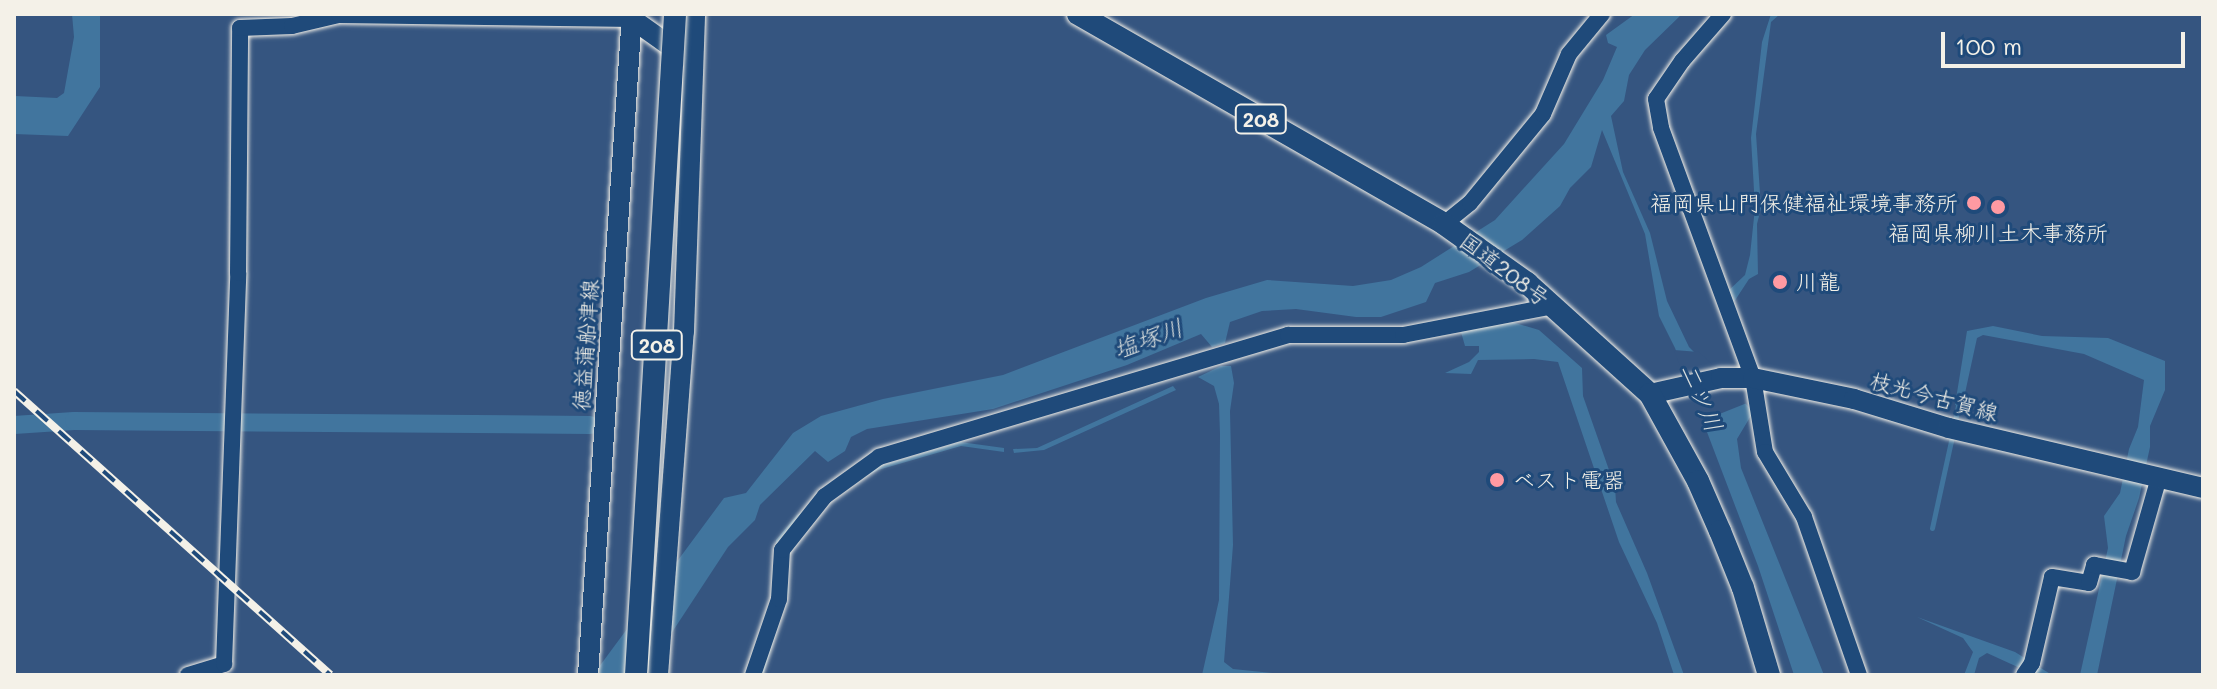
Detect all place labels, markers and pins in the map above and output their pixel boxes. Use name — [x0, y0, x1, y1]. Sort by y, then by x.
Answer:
place label: 福岡県山門保健福祉環境事務所 — [1650, 190, 1958, 216]
marker: 福岡県山門保健福祉環境事務所 — [1965, 194, 1983, 212]
marker: 福岡県柳川土木事務所 — [1989, 198, 2007, 216]
place label: 福岡県柳川土木事務所 — [1888, 220, 2108, 246]
place label: 川龍 — [1796, 269, 1840, 295]
marker: 川龍 — [1771, 273, 1789, 291]
place label: ベスト電器 — [1513, 467, 1623, 493]
marker: ベスト電器 — [1488, 471, 1506, 489]

